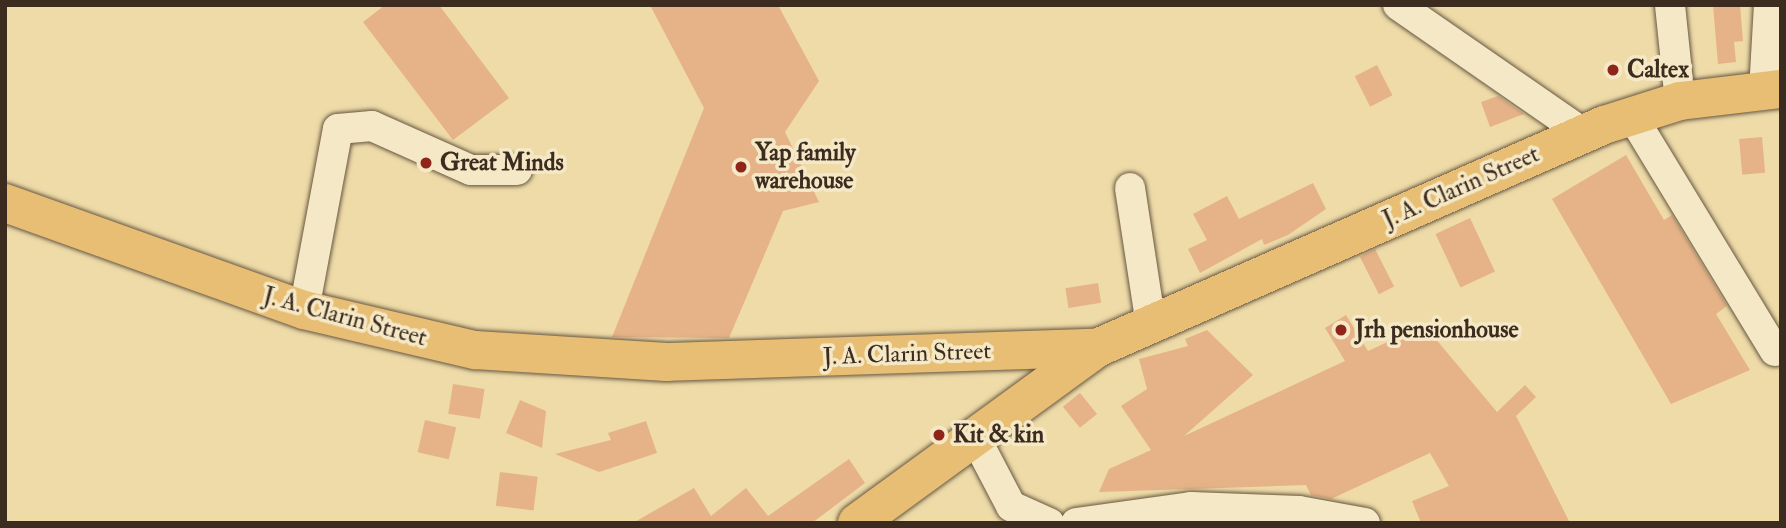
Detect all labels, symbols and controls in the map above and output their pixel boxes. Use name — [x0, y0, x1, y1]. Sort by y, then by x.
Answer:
place label: Caltex — [1627, 56, 1689, 84]
marker: Caltex — [1605, 62, 1621, 78]
place label: Yap family warehouse — [755, 139, 856, 195]
street label: J. A. Clarin Street — [1378, 140, 1544, 234]
place label: Great Minds — [440, 149, 564, 177]
marker: Great Minds — [418, 155, 434, 171]
marker: Yap family warehouse — [733, 159, 749, 175]
street label: J. A. Clarin Street — [260, 281, 430, 353]
place label: Jrh pensionhouse — [1355, 316, 1518, 344]
marker: Jrh pensionhouse — [1333, 322, 1349, 338]
street label: J. A. Clarin Street — [823, 337, 991, 371]
place label: Kit & kin — [953, 421, 1044, 449]
marker: Kit & kin — [931, 427, 947, 443]

